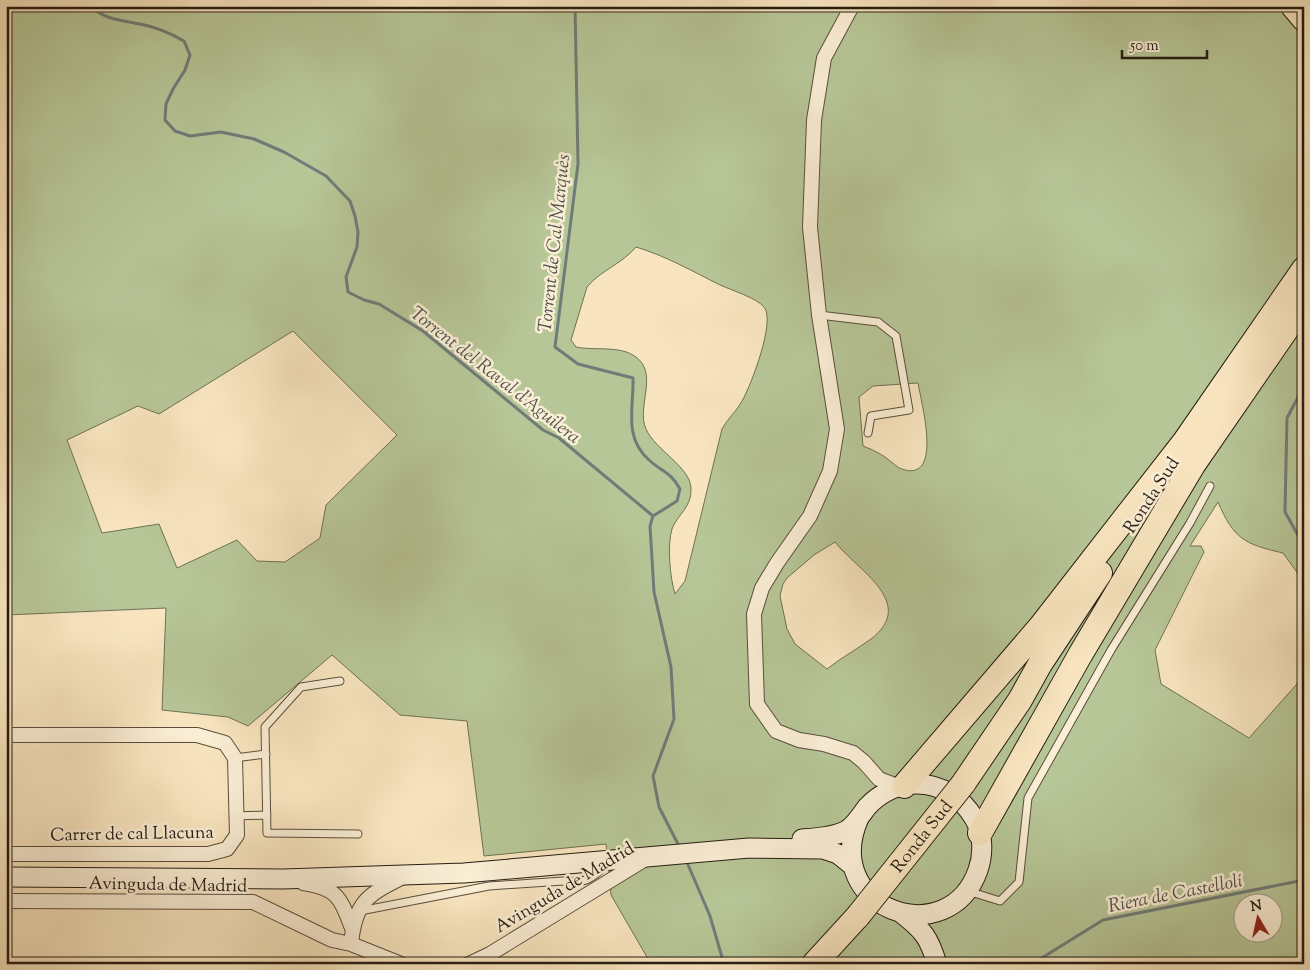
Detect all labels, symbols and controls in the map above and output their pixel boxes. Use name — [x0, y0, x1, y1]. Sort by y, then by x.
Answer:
scale bar — [1122, 28, 1208, 60]
text: 50 m — [1129, 36, 1159, 57]
water label: Torrent de Cal Marquès — [533, 153, 578, 334]
water label: Torrent del Raval d'Aguilera — [403, 301, 586, 451]
street label: Ronda Sud — [1118, 453, 1187, 539]
street label: Ronda Sud — [886, 796, 960, 879]
street label: Carrer de cal Llacuna — [50, 821, 214, 849]
street label: Avinguda de Madrid — [490, 837, 640, 941]
water label: Riera de Castellolí — [1106, 868, 1245, 921]
street label: Avinguda de Madrid — [88, 872, 248, 900]
north arrow — [1232, 892, 1282, 942]
text: N — [1249, 896, 1263, 918]

